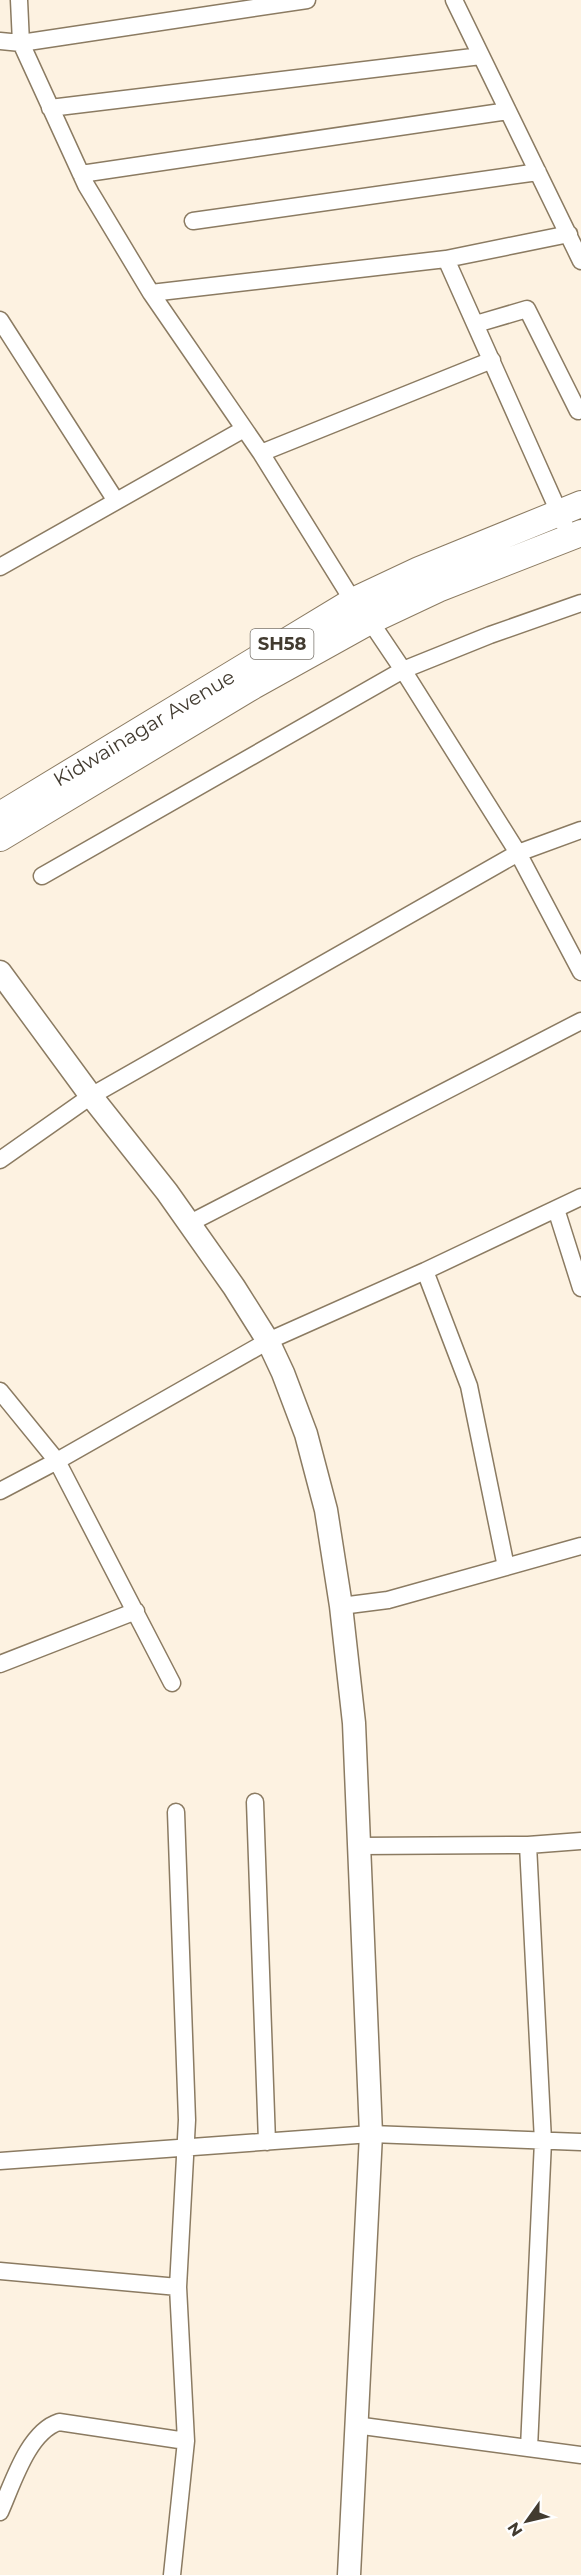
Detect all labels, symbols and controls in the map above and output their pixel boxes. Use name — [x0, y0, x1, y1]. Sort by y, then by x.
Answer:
road number: SH58 — [250, 629, 314, 659]
street label: Kidwainagar Avenue — [49, 664, 239, 792]
north arrow — [497, 2491, 557, 2551]
text: N — [503, 2518, 526, 2540]

